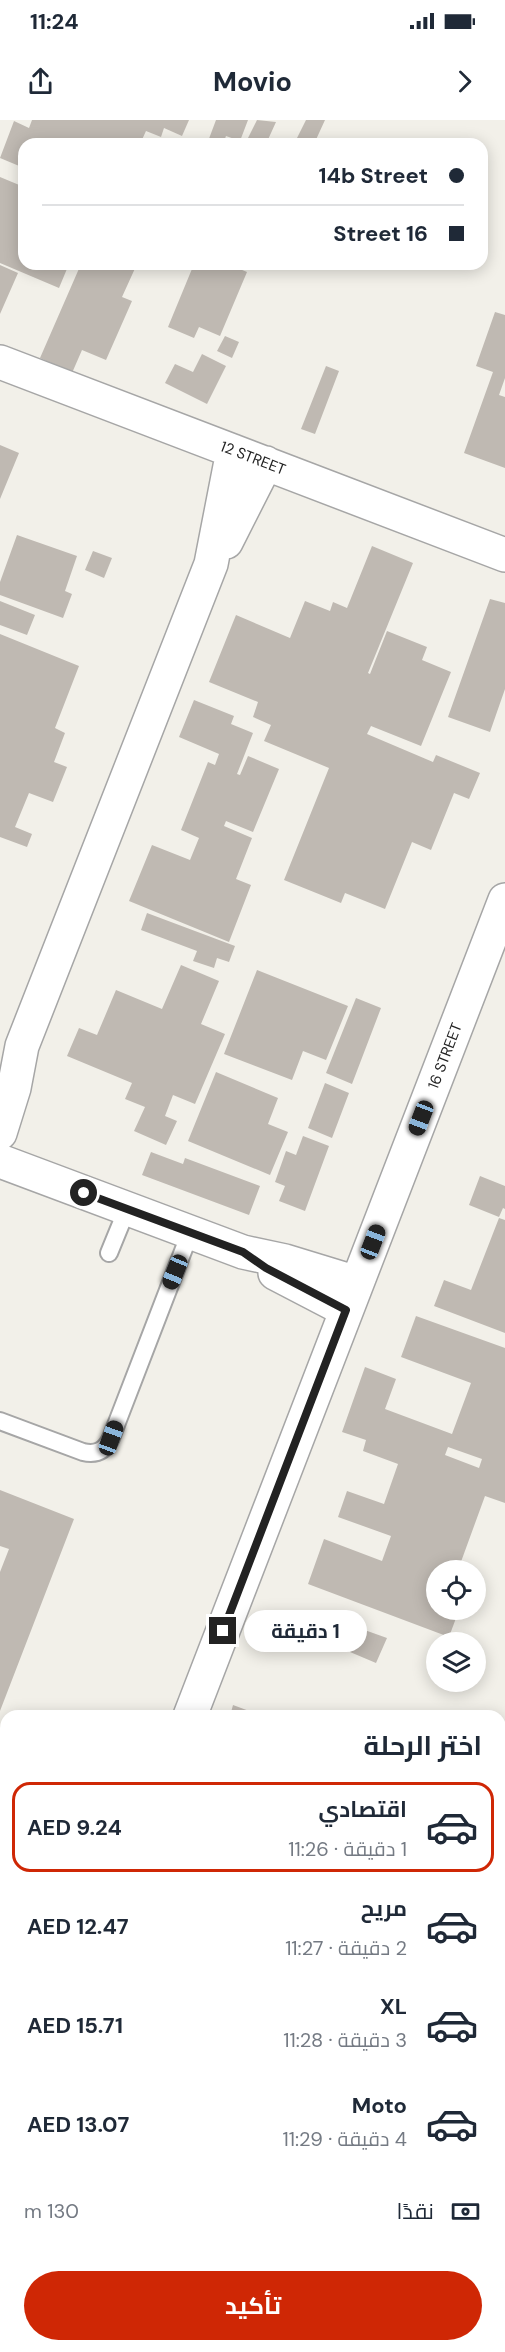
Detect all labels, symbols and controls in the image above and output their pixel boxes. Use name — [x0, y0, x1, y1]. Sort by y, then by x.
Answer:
text: 11:24 — [30, 7, 78, 36]
text: Movio — [213, 64, 292, 99]
icon: share — [24, 65, 57, 98]
icon: forward — [448, 65, 481, 98]
text: 14b Street — [319, 161, 428, 190]
text: 16 Street — [333, 219, 428, 248]
street label: 12 STREET — [217, 436, 289, 480]
street label: 16 STREET — [423, 1020, 467, 1092]
car — [406, 1098, 436, 1138]
route start — [70, 1179, 97, 1206]
car — [358, 1222, 388, 1262]
car — [160, 1252, 190, 1292]
car — [96, 1418, 126, 1458]
map controls — [426, 1560, 486, 1692]
button: locate — [426, 1560, 486, 1620]
callout: 1 دقيقة — [244, 1610, 367, 1652]
route end — [209, 1617, 236, 1644]
text: 1 دقيقة — [271, 1618, 340, 1644]
button: layers — [426, 1632, 486, 1692]
text: اختر الرحلة — [363, 1728, 482, 1763]
text: اقتصادي — [318, 1795, 407, 1824]
icon: car — [425, 1800, 479, 1854]
text: AED 9.24 — [27, 1813, 122, 1842]
text: 1 دقيقة · 11:26 — [288, 1836, 407, 1862]
text: مريح — [361, 1894, 407, 1923]
icon: car — [425, 1899, 479, 1953]
text: AED 12.47 — [27, 1912, 129, 1941]
text: 2 دقيقة · 11:27 — [285, 1935, 407, 1961]
text: XL — [380, 1992, 407, 2021]
icon: car — [425, 1998, 479, 2052]
text: AED 15.71 — [27, 2011, 123, 2040]
text: 3 دقيقة · 11:28 — [283, 2027, 407, 2053]
text: Moto — [352, 2091, 407, 2120]
icon: car — [425, 2097, 479, 2151]
text: AED 13.07 — [27, 2110, 129, 2139]
text: 4 دقيقة · 11:29 — [283, 2126, 407, 2152]
icon: cash — [449, 2195, 482, 2228]
text: نقدًا — [396, 2197, 434, 2226]
text: 130 m — [24, 2198, 79, 2224]
button: تأكيد — [24, 2271, 482, 2340]

